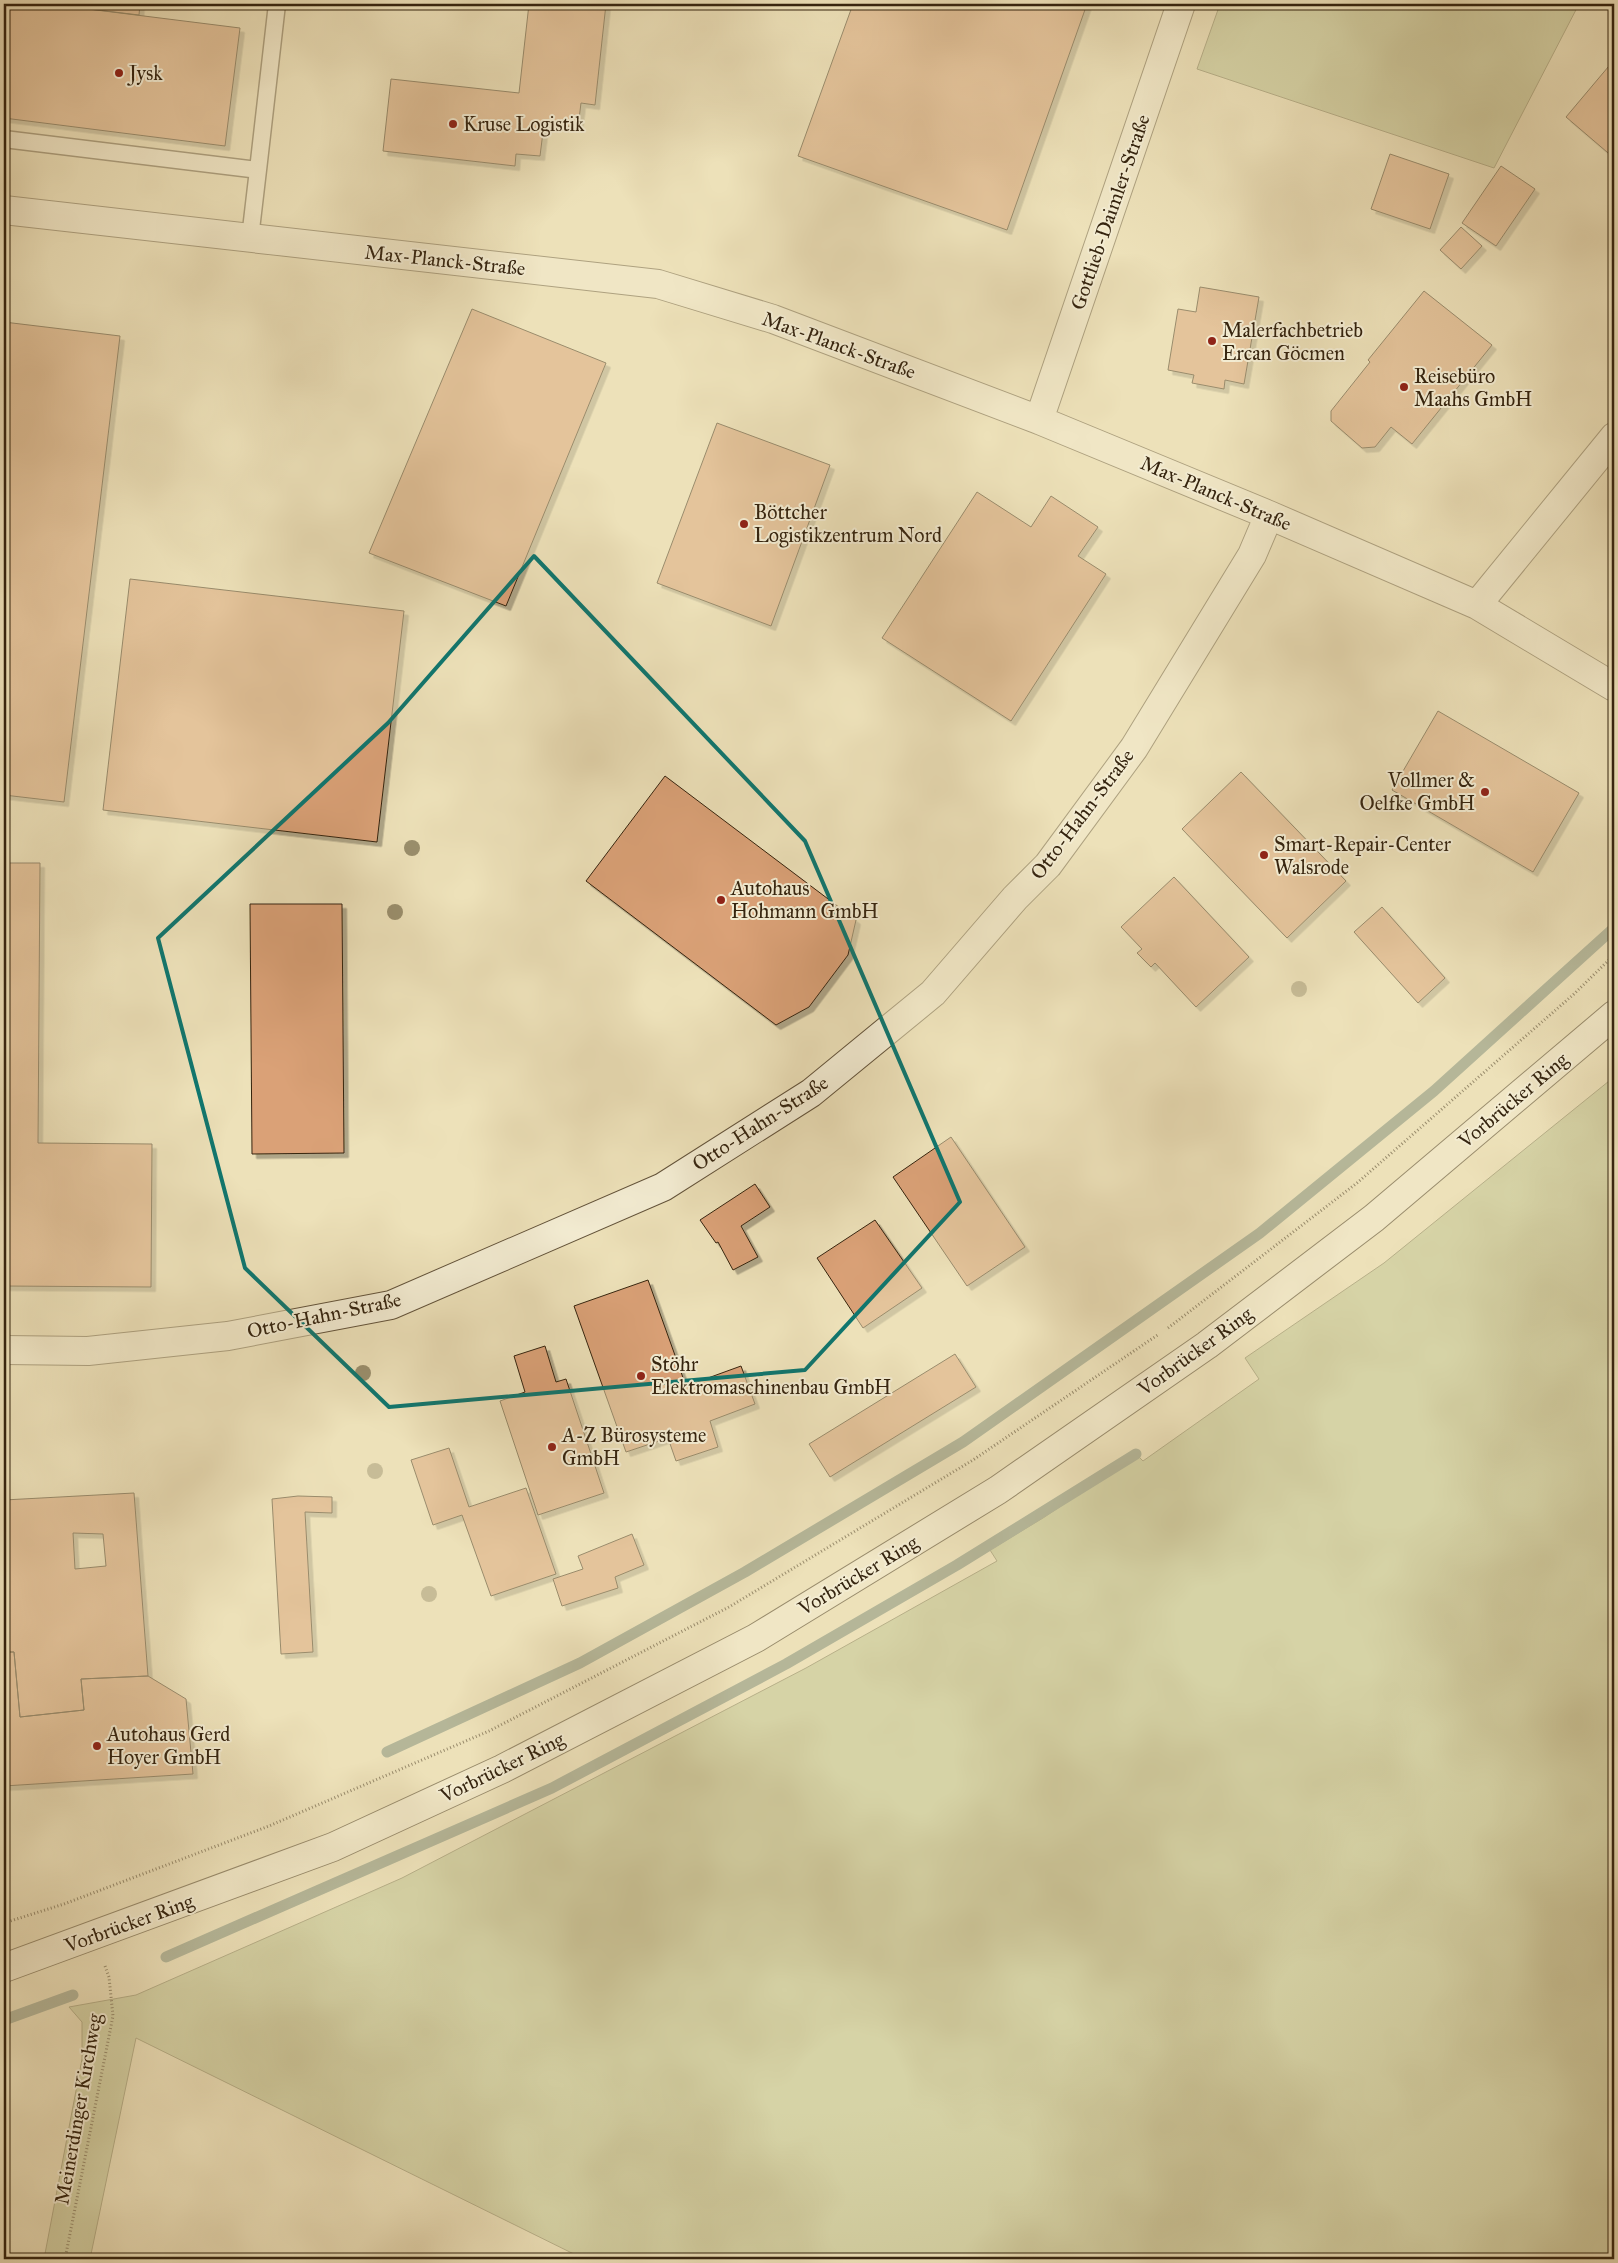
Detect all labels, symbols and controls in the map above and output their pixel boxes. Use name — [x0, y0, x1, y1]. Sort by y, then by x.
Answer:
place label: Jysk — [127, 61, 163, 86]
marker: Jysk — [113, 67, 125, 79]
street label: Gottlieb-Daimler-Straße — [1065, 111, 1155, 313]
place label: Kruse Logistik — [463, 112, 585, 137]
marker: Kruse Logistik — [447, 118, 459, 130]
street label: Max-Planck-Straße — [363, 240, 527, 280]
street label: Max-Planck-Straße — [759, 306, 919, 384]
place label: Malerfachbetrieb Ercan Göcmen — [1222, 318, 1363, 365]
marker: Malerfachbetrieb Ercan Göcmen — [1206, 335, 1218, 347]
place label: Reisebüro Maahs GmbH — [1414, 364, 1532, 411]
marker: Reisebüro Maahs GmbH — [1398, 381, 1410, 393]
street label: Max-Planck-Straße — [1137, 450, 1295, 536]
place label: Böttcher Logistikzentrum Nord — [754, 500, 942, 548]
marker: Böttcher Logistikzentrum Nord — [738, 518, 750, 530]
street label: Otto-Hahn-Straße — [1025, 744, 1139, 884]
place label: Vollmer & Oelfke GmbH — [1360, 768, 1475, 815]
marker: Vollmer & Oelfke GmbH — [1479, 786, 1491, 798]
place label: Smart-Repair-Center Walsrode — [1274, 832, 1452, 879]
marker: Smart-Repair-Center Walsrode — [1258, 849, 1270, 861]
place label: Autohaus Hohmann GmbH — [730, 876, 879, 923]
marker: Autohaus Hohmann GmbH — [715, 894, 727, 906]
street label: Vorbrücker Ring — [1453, 1047, 1574, 1154]
street label: Otto-Hahn-Straße — [688, 1070, 832, 1176]
street label: Otto-Hahn-Straße — [245, 1287, 403, 1343]
street label: Vorbrücker Ring — [1132, 1301, 1258, 1402]
place label: Stöhr Elektromaschinenbau GmbH — [651, 1352, 891, 1399]
marker: Stöhr Elektromaschinenbau GmbH — [635, 1370, 647, 1382]
place label: A-Z Bürosysteme GmbH — [561, 1423, 706, 1470]
marker: A-Z Bürosysteme GmbH — [546, 1441, 558, 1453]
street label: Vorbrücker Ring — [793, 1529, 923, 1622]
place label: Autohaus Gerd Hoyer GmbH — [106, 1722, 230, 1769]
street label: Vorbrücker Ring — [435, 1726, 569, 1809]
marker: Autohaus Gerd Hoyer GmbH — [91, 1740, 103, 1752]
street label: Vorbrücker Ring — [60, 1888, 198, 1959]
street label: Meinerdinger Kirchweg — [49, 2011, 108, 2207]

